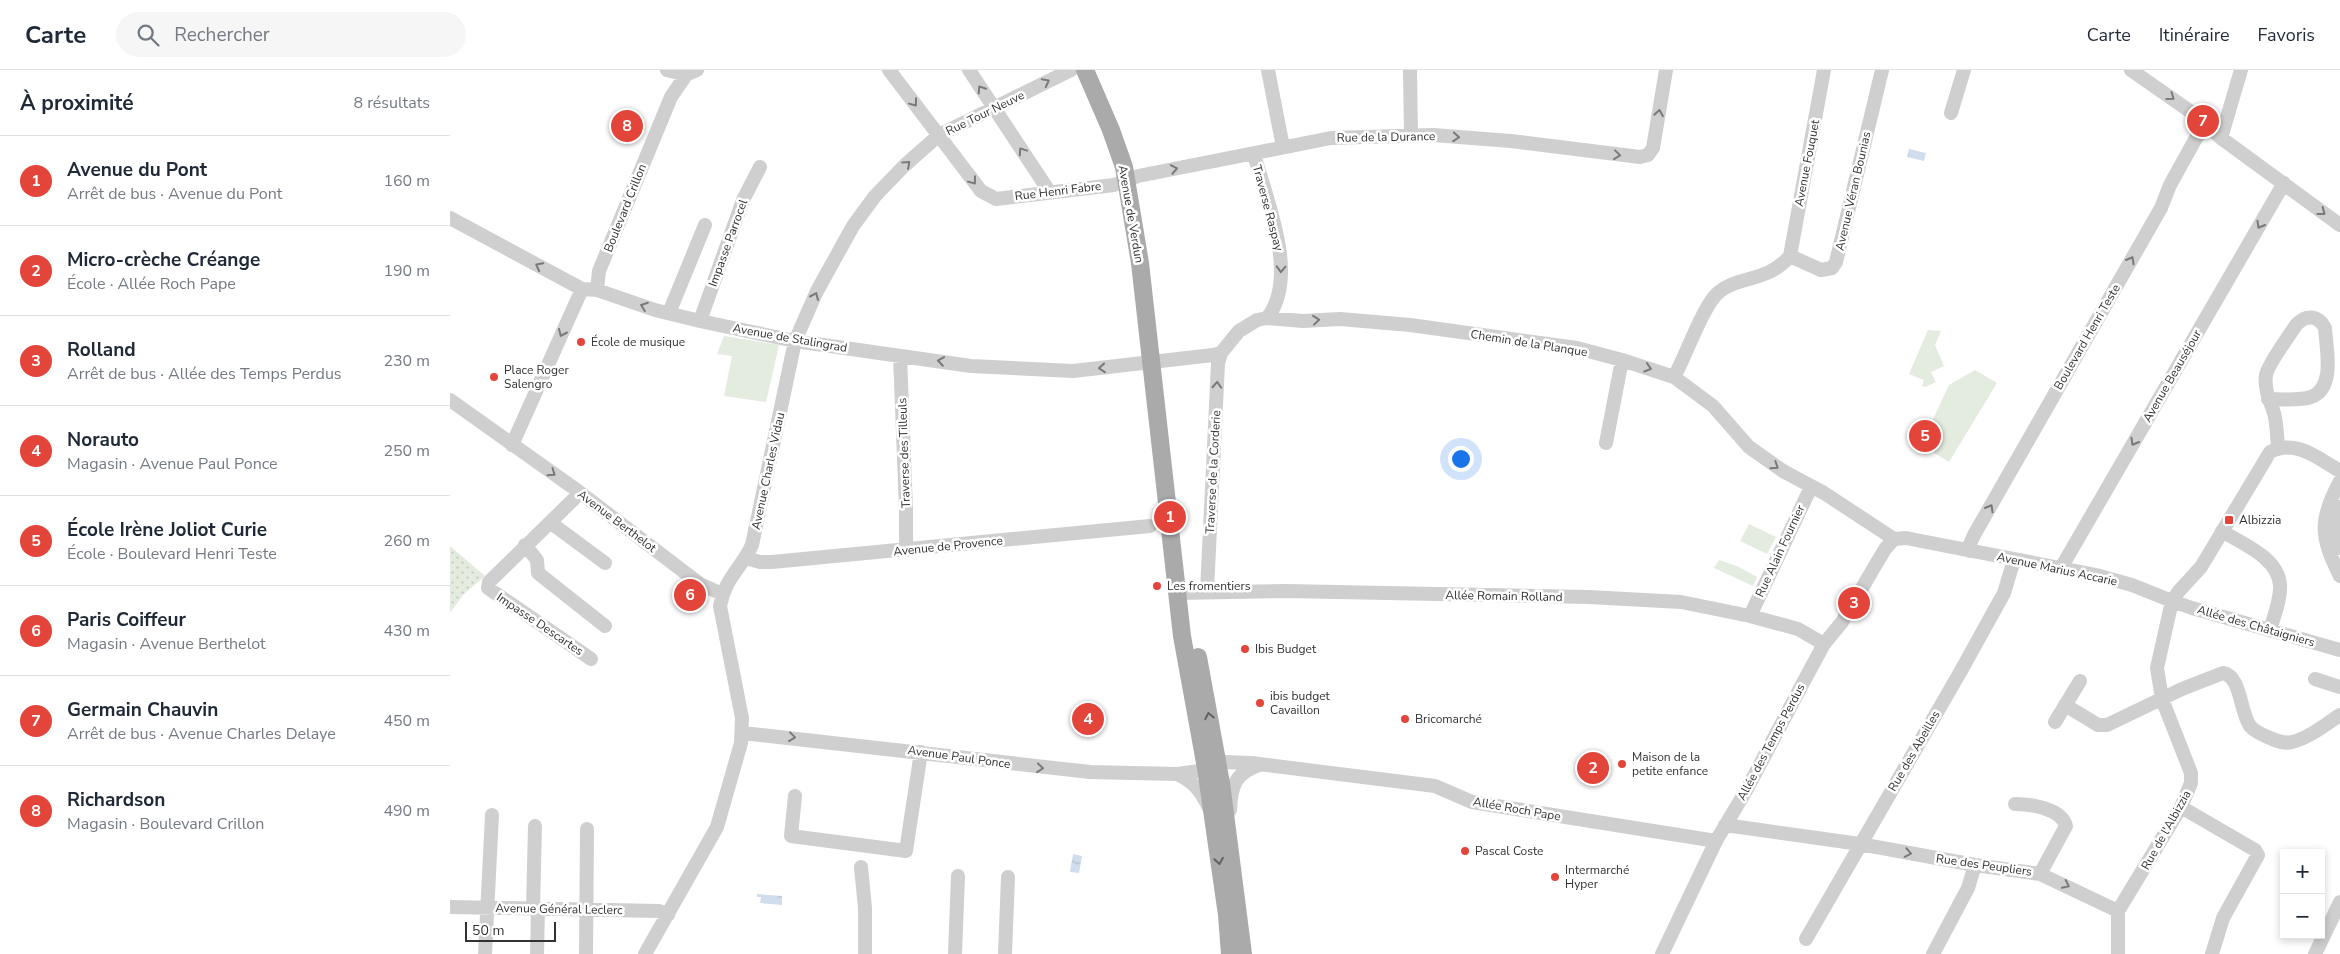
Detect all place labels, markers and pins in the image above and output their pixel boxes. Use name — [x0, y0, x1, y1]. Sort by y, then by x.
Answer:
pin: 7 — [2187, 102, 2219, 140]
pin: 8 — [611, 107, 643, 145]
place label: École de musique — [591, 334, 685, 350]
marker: École de musique — [575, 336, 587, 348]
place label: Place Roger Salengro — [504, 362, 569, 392]
marker: Place Roger Salengro — [488, 371, 500, 383]
pin: 5 — [1909, 417, 1941, 455]
pin: 1 — [1154, 498, 1186, 536]
place label: Albizzia — [2239, 512, 2281, 528]
marker: Albizzia — [2223, 514, 2235, 526]
pin: 6 — [674, 576, 706, 614]
place label: Les fromentiers — [1167, 578, 1251, 594]
marker: Les fromentiers — [1151, 580, 1163, 592]
pin: 3 — [1838, 584, 1870, 622]
place label: Ibis Budget — [1255, 641, 1317, 657]
marker: Ibis Budget — [1239, 643, 1251, 655]
place label: ibis budget Cavaillon — [1270, 688, 1331, 718]
marker: ibis budget Cavaillon — [1254, 697, 1266, 709]
pin: 4 — [1072, 700, 1104, 738]
place label: Bricomarché — [1415, 711, 1482, 727]
marker: Bricomarché — [1399, 713, 1411, 725]
pin: 2 — [1577, 749, 1609, 787]
place label: Maison de la petite enfance — [1632, 749, 1708, 779]
marker: Maison de la petite enfance — [1616, 758, 1628, 770]
place label: Pascal Coste — [1475, 843, 1544, 859]
marker: Pascal Coste — [1459, 845, 1471, 857]
place label: Intermarché Hyper — [1565, 862, 1629, 892]
marker: Intermarché Hyper — [1549, 871, 1561, 883]

